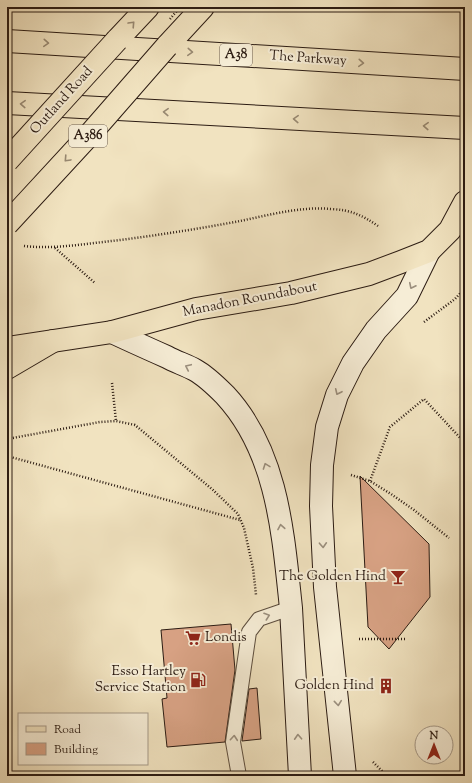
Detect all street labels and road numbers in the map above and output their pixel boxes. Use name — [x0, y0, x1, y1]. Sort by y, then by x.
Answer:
road number: A38 — [220, 44, 252, 66]
street label: The Parkway — [269, 46, 347, 72]
street label: Outland Road — [26, 62, 98, 140]
road number: A386 — [69, 125, 107, 147]
street label: Manadon Roundabout — [181, 277, 319, 323]

